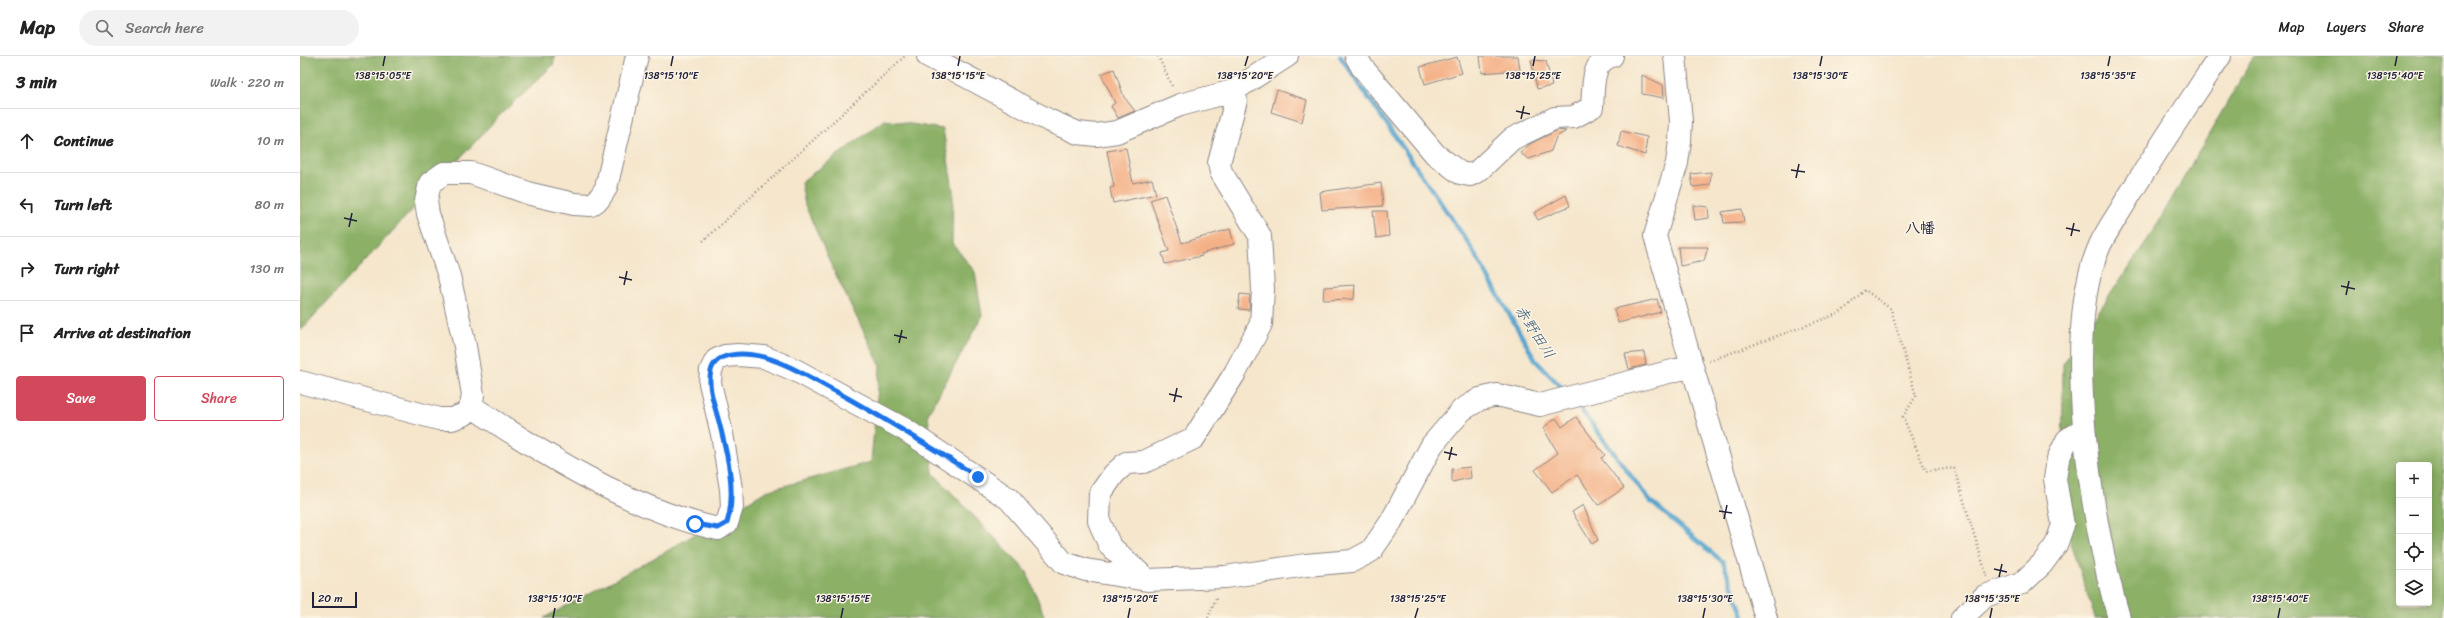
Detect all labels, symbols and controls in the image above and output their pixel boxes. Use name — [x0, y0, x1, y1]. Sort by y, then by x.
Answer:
search box — [79, 10, 359, 46]
text: Map — [20, 11, 55, 44]
text: Search here — [125, 15, 204, 41]
text: Map — [2279, 15, 2304, 40]
text: Layers — [2326, 15, 2366, 40]
text: Share — [2388, 15, 2424, 40]
icon: search — [93, 17, 115, 39]
text: 3 min — [16, 67, 57, 97]
text: 138°15'05"E — [355, 67, 413, 85]
text: 138°15'10"E — [644, 67, 700, 85]
text: 138°15'15"E — [931, 67, 987, 85]
text: 138°15'20"E — [1217, 67, 1274, 85]
text: 138°15'25"E — [1505, 67, 1562, 85]
text: 138°15'30"E — [1792, 67, 1849, 85]
text: 138°15'35"E — [2080, 67, 2137, 85]
text: 138°15'40"E — [2367, 67, 2425, 85]
text: Walk · 220 m — [210, 71, 284, 94]
text: Continue — [54, 128, 114, 154]
text: 10 m — [257, 129, 284, 152]
icon: ahead — [16, 130, 38, 152]
text: Turn left — [54, 192, 112, 218]
text: 80 m — [255, 193, 284, 216]
icon: left — [16, 194, 38, 216]
district label: 八幡 — [1905, 215, 1935, 241]
text: Turn right — [54, 256, 119, 282]
text: 130 m — [250, 257, 284, 280]
icon: right — [16, 258, 38, 280]
water label: 赤野田川 — [1508, 300, 1562, 364]
text: Arrive at destination — [54, 320, 191, 346]
icon: arrive — [16, 322, 38, 344]
button: Save — [16, 376, 146, 421]
button: Share — [154, 376, 284, 421]
map controls — [2396, 462, 2432, 606]
button: + — [2396, 462, 2432, 498]
route end — [969, 468, 987, 486]
button: − — [2396, 498, 2432, 534]
route start — [686, 515, 704, 533]
button: locate — [2396, 534, 2432, 570]
button: layers — [2396, 570, 2432, 606]
text: 20 m — [318, 589, 343, 608]
scale bar — [312, 590, 357, 609]
text: 138°15'10"E — [528, 590, 584, 608]
text: 138°15'15"E — [816, 590, 872, 608]
text: 138°15'20"E — [1102, 590, 1159, 608]
text: 138°15'25"E — [1390, 590, 1447, 608]
text: 138°15'30"E — [1677, 590, 1734, 608]
text: 138°15'35"E — [1964, 590, 2021, 608]
text: 138°15'40"E — [2252, 590, 2310, 608]

